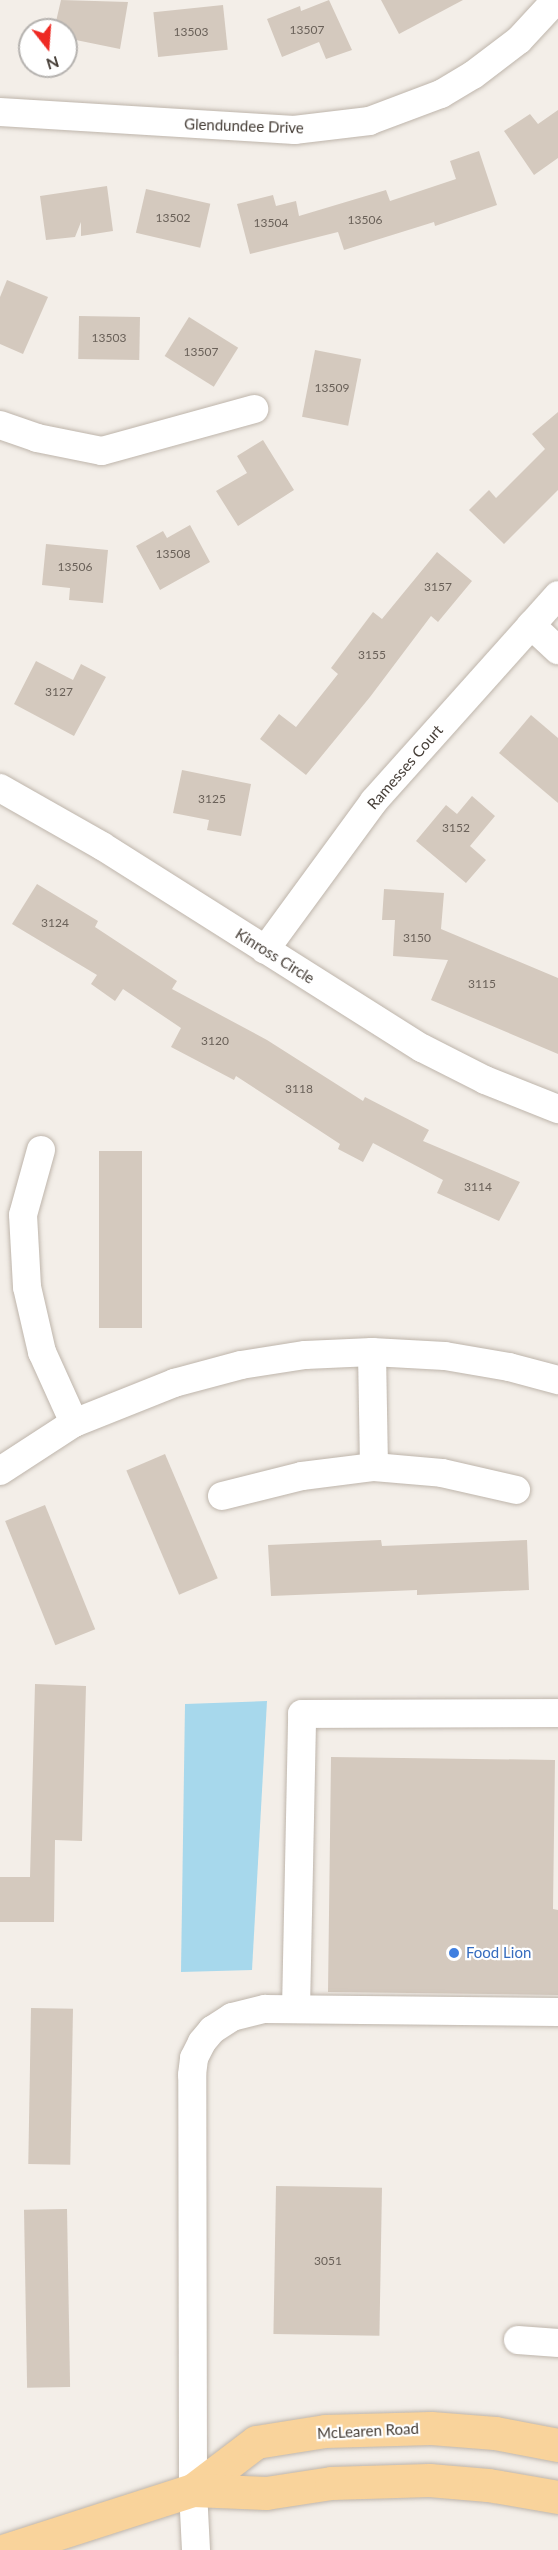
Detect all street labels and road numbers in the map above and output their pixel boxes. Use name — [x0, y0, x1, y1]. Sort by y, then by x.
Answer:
street label: Glendundee Drive — [184, 115, 304, 137]
street label: Ramesses Court — [363, 721, 447, 813]
street label: Kinross Circle — [232, 925, 318, 987]
street label: McLearen Road — [317, 2419, 419, 2443]

